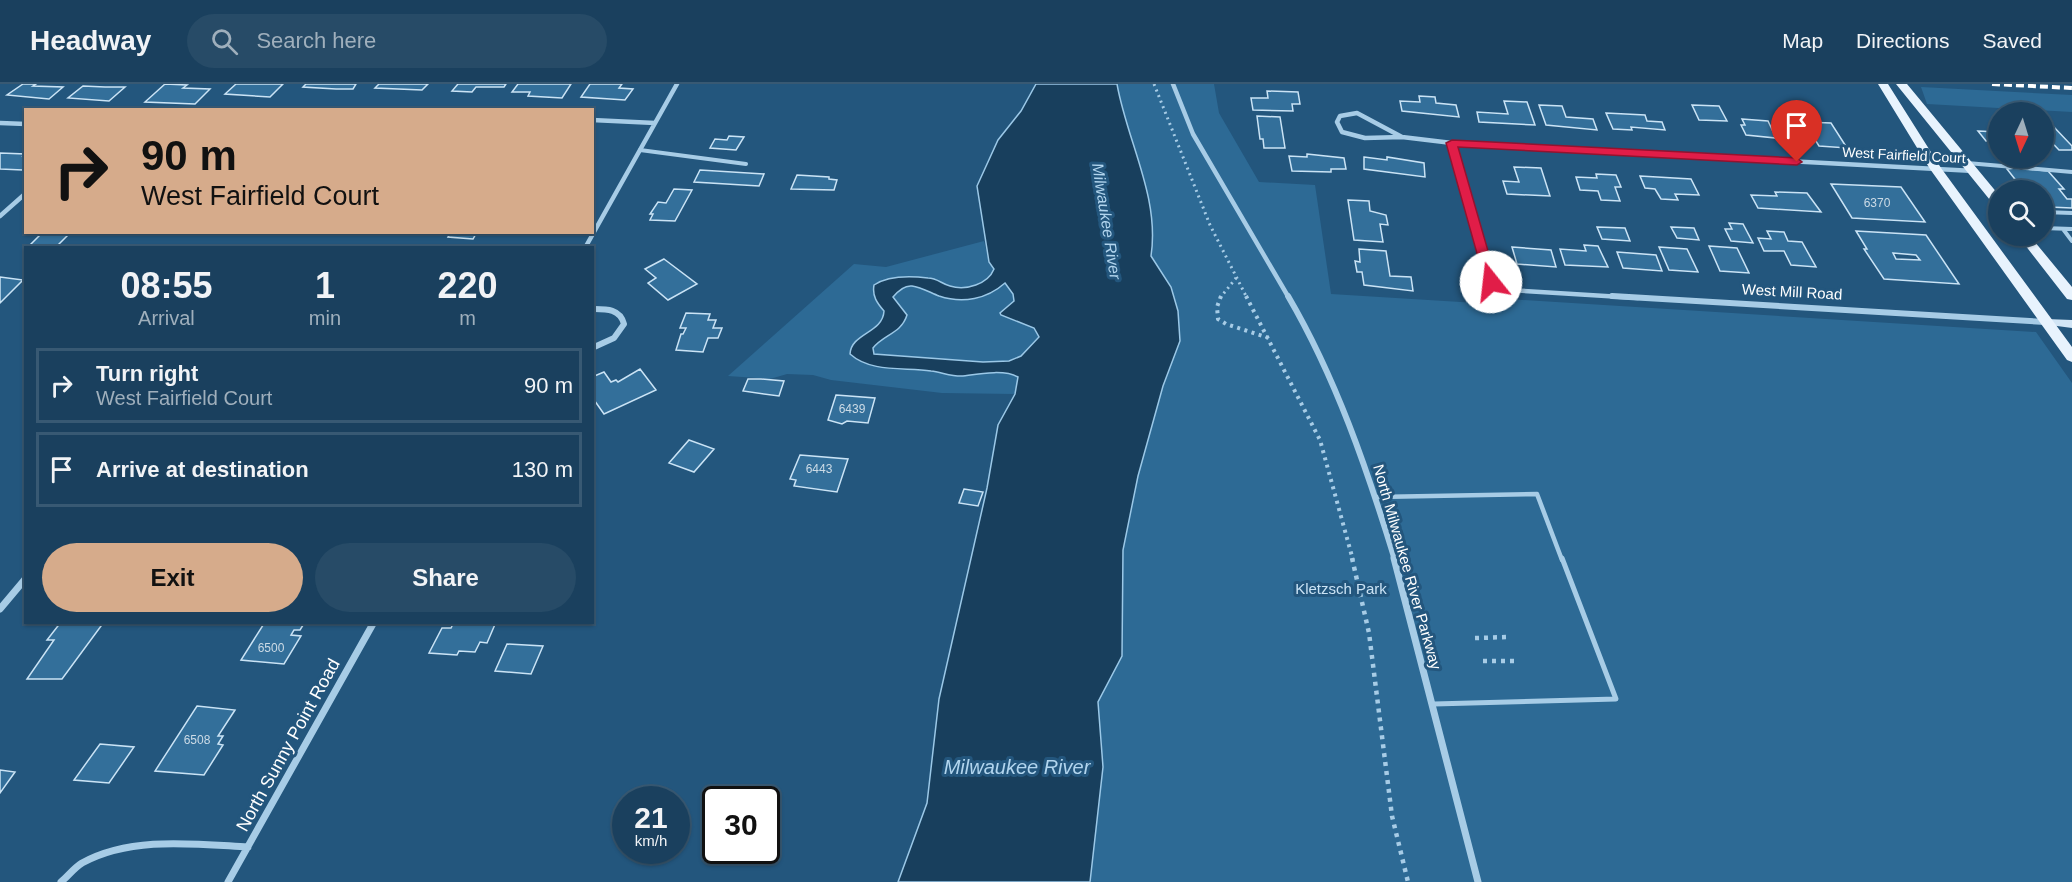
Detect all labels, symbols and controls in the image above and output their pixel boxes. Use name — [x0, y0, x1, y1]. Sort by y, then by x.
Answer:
search box — [187, 14, 607, 68]
text: Headway — [30, 25, 151, 56]
icon: search — [208, 25, 241, 58]
text: Search here — [256, 28, 376, 53]
text: Map — [1782, 29, 1823, 52]
text: Directions — [1856, 29, 1949, 52]
text: Saved — [1982, 29, 2042, 52]
pin — [1771, 100, 1822, 162]
north arrow — [1988, 102, 2054, 168]
map controls — [1988, 102, 2054, 246]
icon: arrive — [1780, 109, 1813, 142]
icon: right — [42, 132, 120, 210]
text: 90 m — [141, 132, 237, 179]
street label: West Fairfield Court — [1842, 144, 1966, 166]
water label: Milwaukee River — [1089, 162, 1124, 281]
button: search — [1988, 180, 2054, 246]
text: West Fairfield Court — [141, 181, 379, 211]
house number: 6370 — [1864, 196, 1891, 210]
position arrow — [1459, 250, 1523, 314]
text: 08:55 — [120, 265, 212, 306]
text: 1 — [315, 265, 335, 306]
text: 220 — [437, 265, 498, 306]
street label: West Mill Road — [1741, 280, 1843, 303]
text: Arrival — [138, 307, 195, 329]
text: min — [309, 307, 341, 329]
text: m — [459, 307, 476, 329]
text: Turn right — [96, 361, 198, 386]
icon: right — [45, 369, 78, 402]
text: 90 m — [524, 373, 573, 398]
text: West Fairfield Court — [96, 387, 272, 409]
house number: 6439 — [839, 402, 866, 416]
icon: arrive — [45, 453, 78, 486]
text: Arrive at destination — [96, 457, 309, 482]
text: 130 m — [512, 457, 573, 482]
house number: 6443 — [806, 462, 833, 476]
street label: North Milwaukee River Parkway — [1370, 462, 1445, 672]
button: Exit — [42, 543, 303, 612]
button: Share — [315, 543, 576, 612]
park label: Kletzsch Park — [1295, 580, 1387, 597]
house number: 6500 — [258, 641, 285, 655]
street label: North Sunny Point Road — [232, 655, 344, 835]
house number: 6508 — [184, 733, 211, 747]
water label: Milwaukee River — [944, 756, 1092, 778]
speed limit sign: 30 — [702, 786, 780, 864]
text: 21 — [634, 801, 668, 834]
text: km/h — [635, 832, 667, 849]

